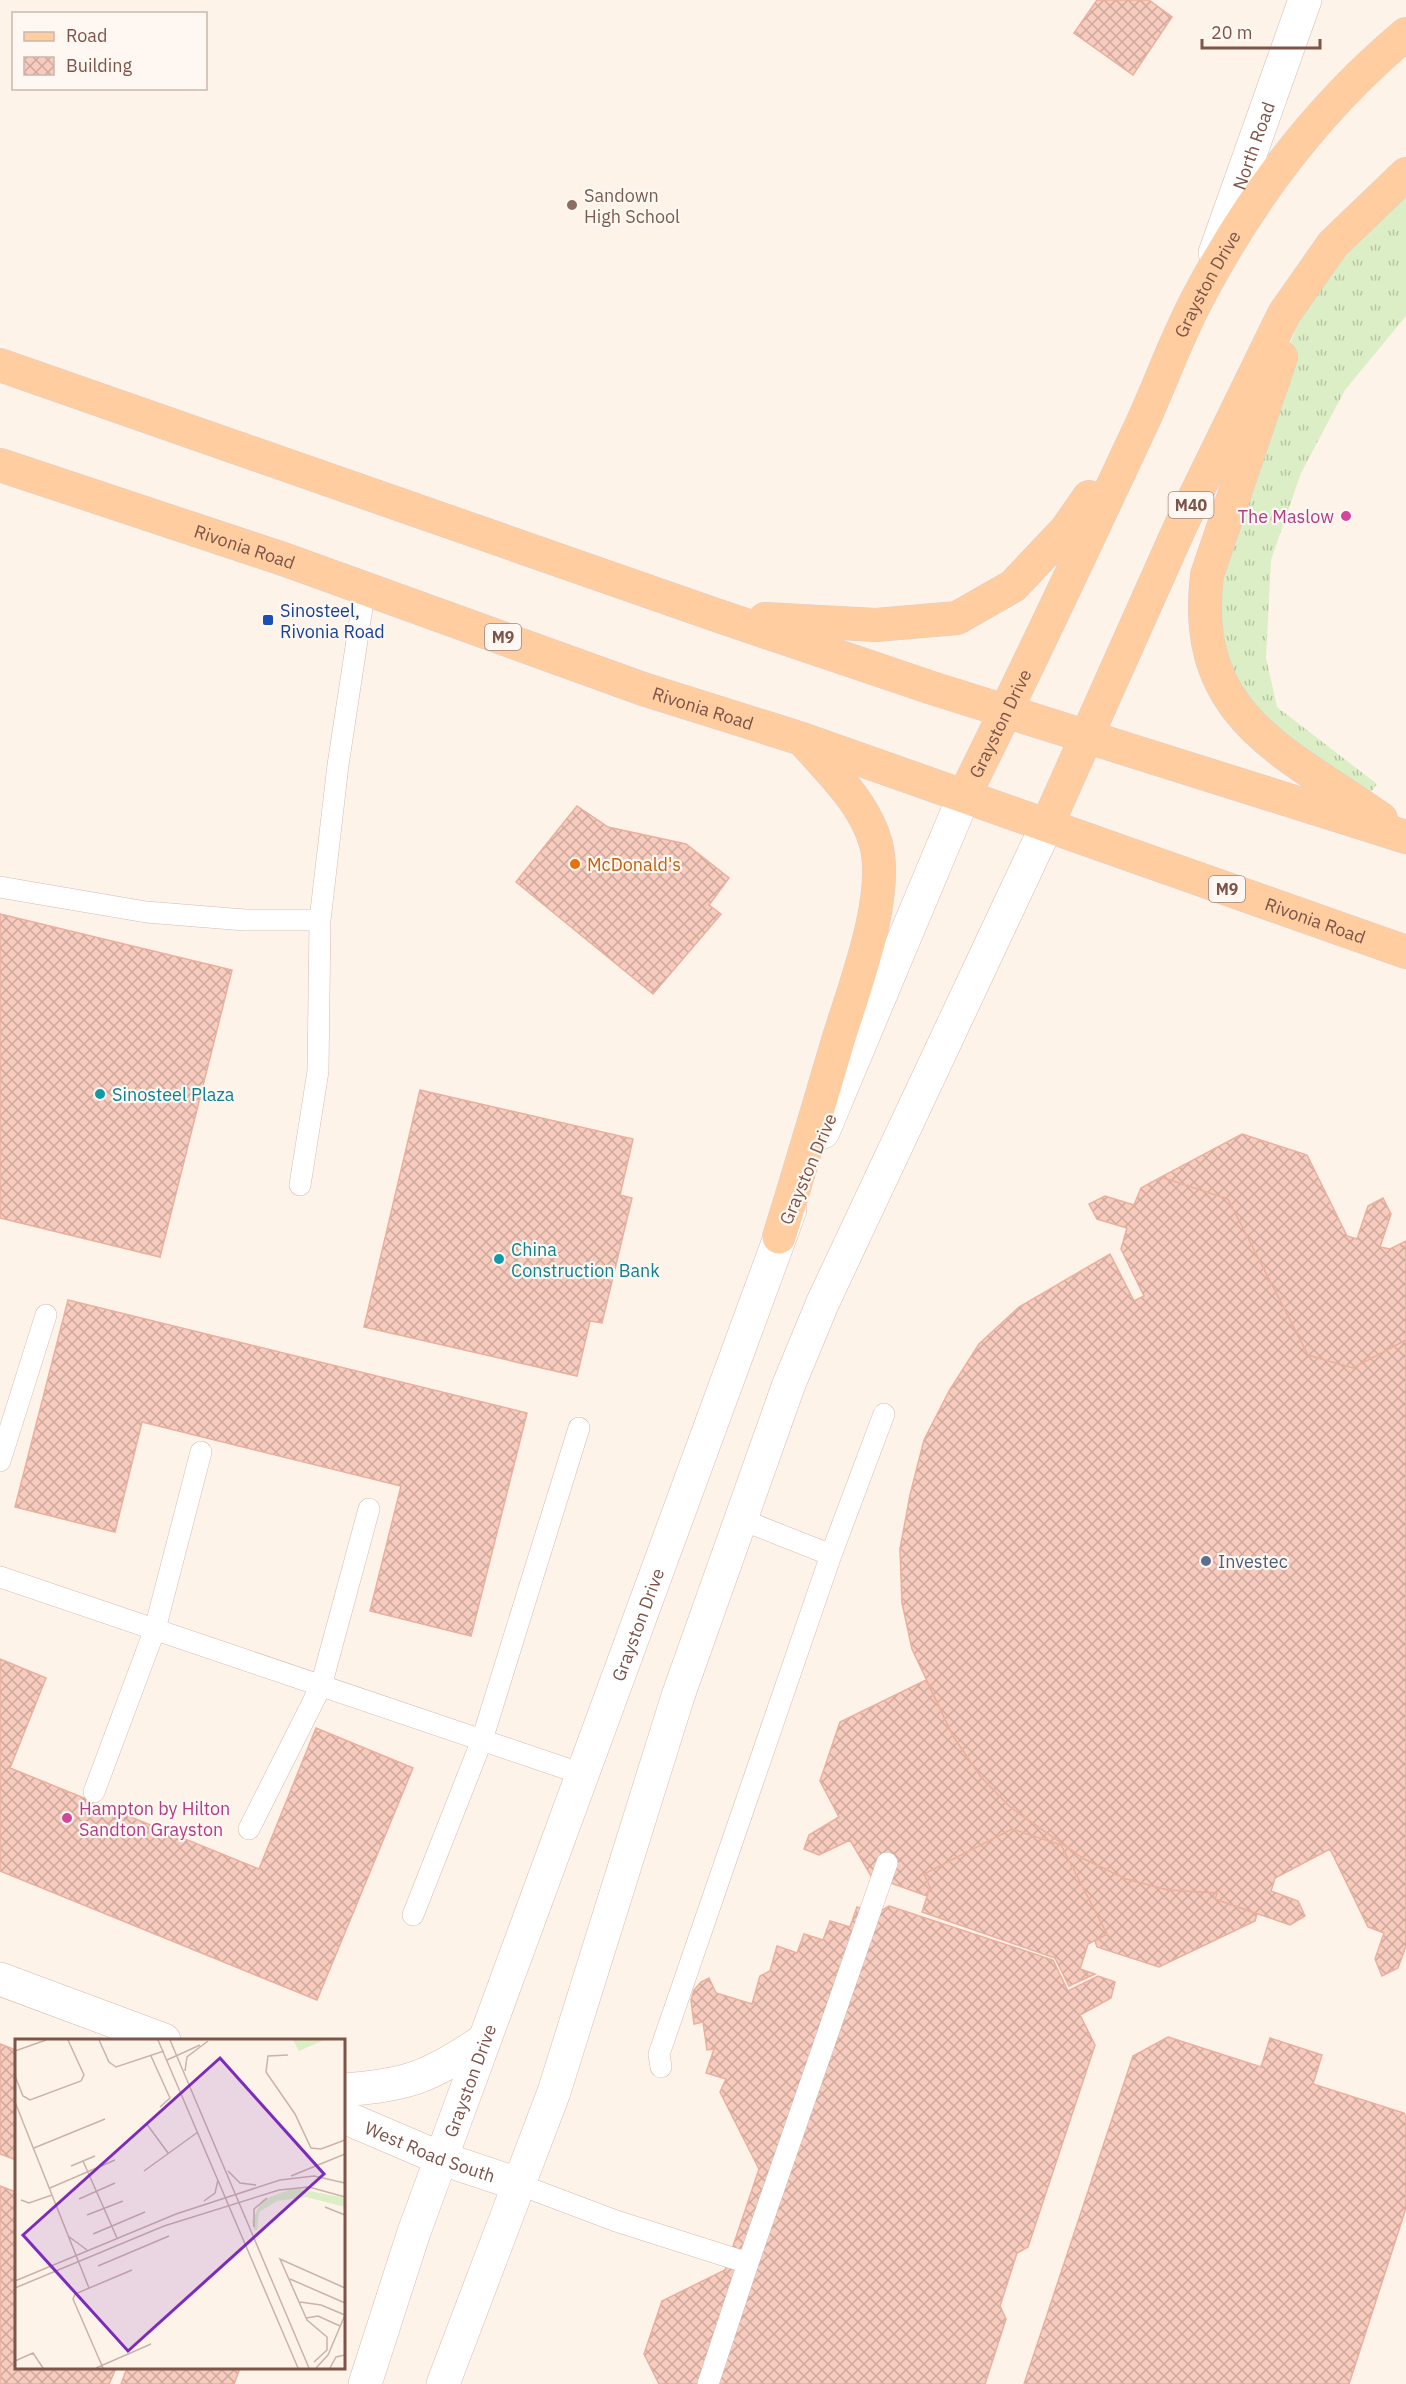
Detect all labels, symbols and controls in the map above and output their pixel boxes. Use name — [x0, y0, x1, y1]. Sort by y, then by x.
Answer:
legend — [12, 12, 207, 90]
scale bar — [1202, 12, 1320, 50]
text: 20 m — [1211, 21, 1253, 44]
text: Road — [66, 24, 107, 47]
text: Building — [66, 54, 133, 77]
street label: North Road — [1227, 99, 1279, 193]
place label: Sandown High School — [584, 184, 680, 228]
marker: Sandown High School — [565, 198, 579, 212]
street label: Grayston Drive — [1169, 226, 1245, 341]
road number: M40 — [1168, 492, 1214, 518]
place label: The Maslow — [1238, 505, 1334, 528]
marker: The Maslow — [1339, 509, 1353, 523]
street label: Rivonia Road — [191, 519, 298, 574]
place label: Sinosteel, Rivonia Road — [280, 599, 385, 643]
marker: Sinosteel, Rivonia Road — [261, 613, 275, 627]
road number: M9 — [485, 624, 521, 650]
street label: Grayston Drive — [963, 665, 1036, 782]
street label: Rivonia Road — [650, 681, 757, 735]
place label: McDonald's — [587, 853, 681, 876]
marker: McDonald's — [568, 857, 582, 871]
road number: M9 — [1209, 876, 1245, 902]
street label: Rivonia Road — [1262, 892, 1369, 948]
place label: Sinosteel Plaza — [112, 1083, 235, 1106]
marker: Sinosteel Plaza — [93, 1087, 107, 1101]
street label: Grayston Drive — [774, 1110, 842, 1228]
place label: China Construction Bank — [511, 1238, 660, 1282]
marker: China Construction Bank — [492, 1252, 506, 1266]
place label: Investec — [1218, 1550, 1288, 1573]
marker: Investec — [1199, 1554, 1213, 1568]
street label: Grayston Drive — [606, 1565, 669, 1684]
place label: Hampton by Hilton Sandton Grayston — [79, 1797, 230, 1841]
marker: Hampton by Hilton Sandton Grayston — [60, 1811, 74, 1825]
street label: Grayston Drive — [438, 2021, 501, 2140]
inset map — [15, 2039, 345, 2369]
street label: West Road South — [362, 2116, 498, 2187]

